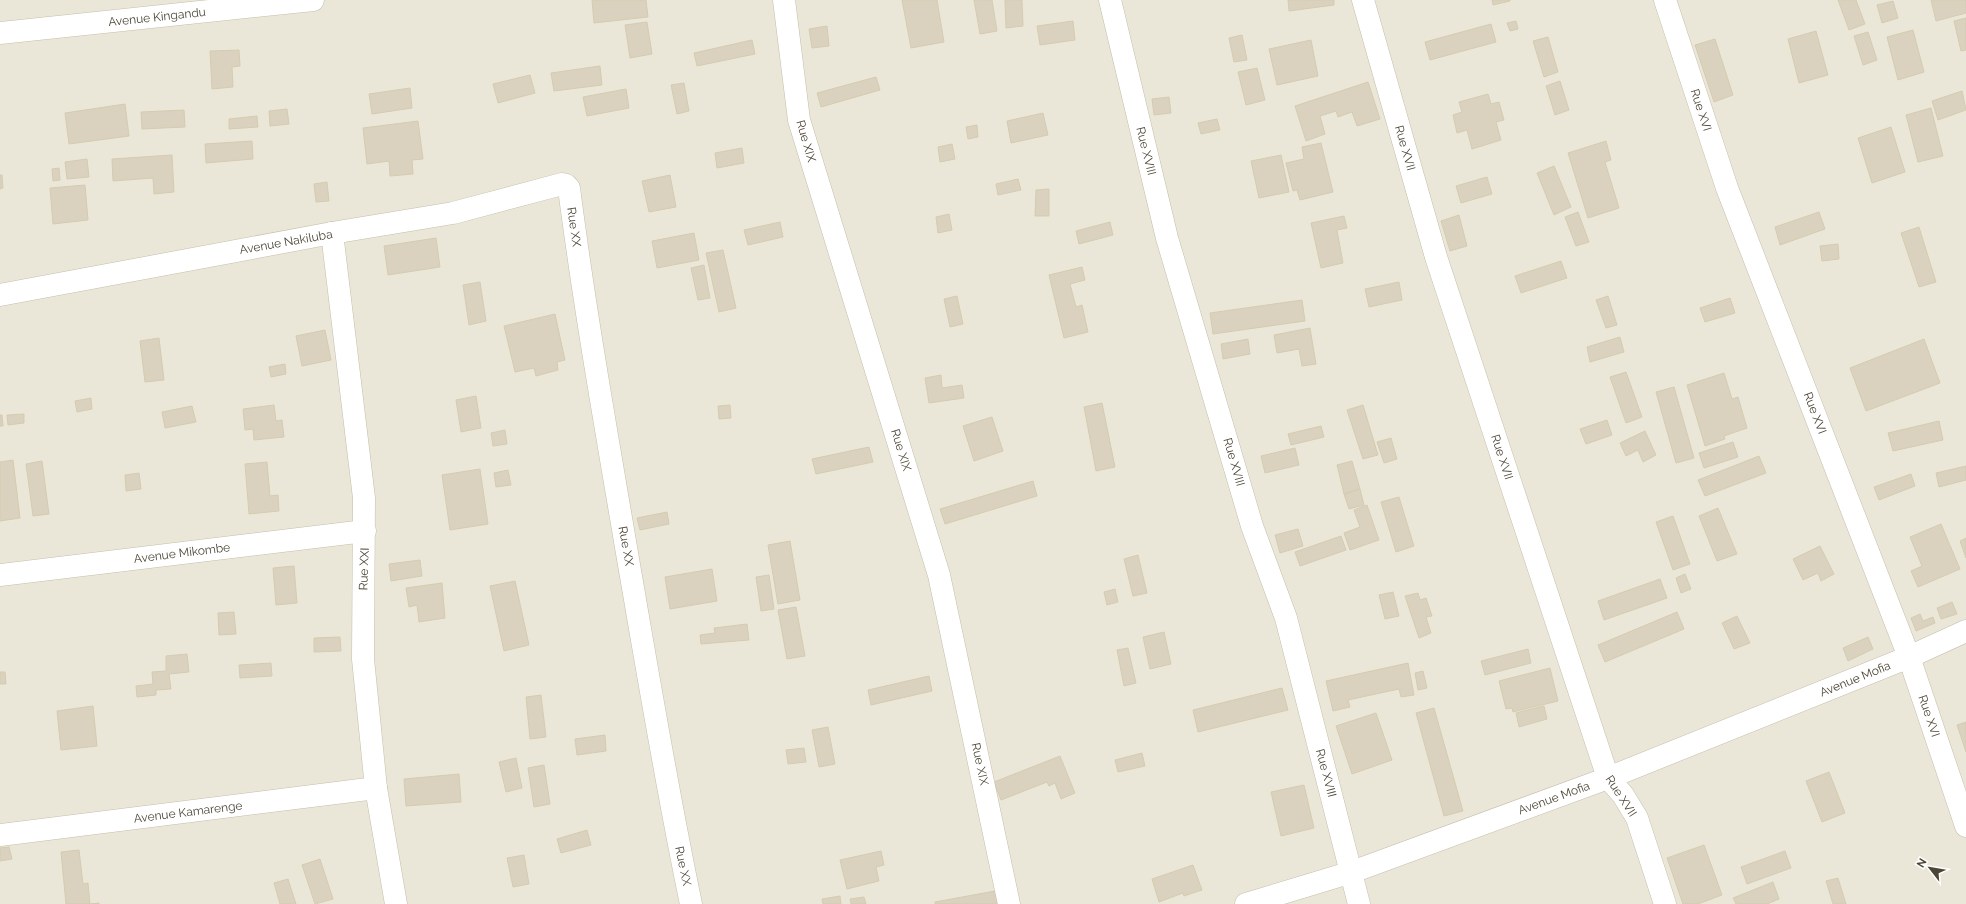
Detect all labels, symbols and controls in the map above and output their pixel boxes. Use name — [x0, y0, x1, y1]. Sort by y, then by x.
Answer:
street label: Avenue Kingandu — [108, 5, 206, 29]
street label: Rue XVI — [1688, 87, 1714, 133]
street label: Rue XIX — [793, 118, 819, 164]
street label: Rue XVII — [1392, 124, 1418, 172]
street label: Rue XVIII — [1133, 125, 1159, 177]
street label: Rue XX — [564, 206, 584, 248]
street label: Avenue Nakiluba — [238, 227, 334, 257]
street label: Rue XVI — [1801, 390, 1829, 436]
street label: Rue XIX — [888, 427, 914, 473]
street label: Rue XVII — [1488, 433, 1516, 481]
street label: Rue XVIII — [1220, 436, 1248, 488]
street label: Rue XX — [616, 525, 636, 567]
street label: Avenue Mikombe — [133, 540, 231, 566]
street label: Rue XXI — [356, 547, 372, 591]
street label: Avenue Mofia — [1818, 658, 1892, 700]
street label: Rue XVI — [1915, 693, 1943, 739]
street label: Rue XIX — [969, 742, 991, 787]
street label: Rue XVIII — [1313, 747, 1339, 799]
street label: Rue XVII — [1602, 773, 1640, 819]
street label: Avenue Mofia — [1516, 779, 1592, 817]
street label: Avenue Kamarenge — [133, 798, 243, 826]
street label: Rue XX — [672, 845, 694, 887]
north arrow — [1910, 848, 1950, 888]
text: N — [1914, 856, 1930, 870]

